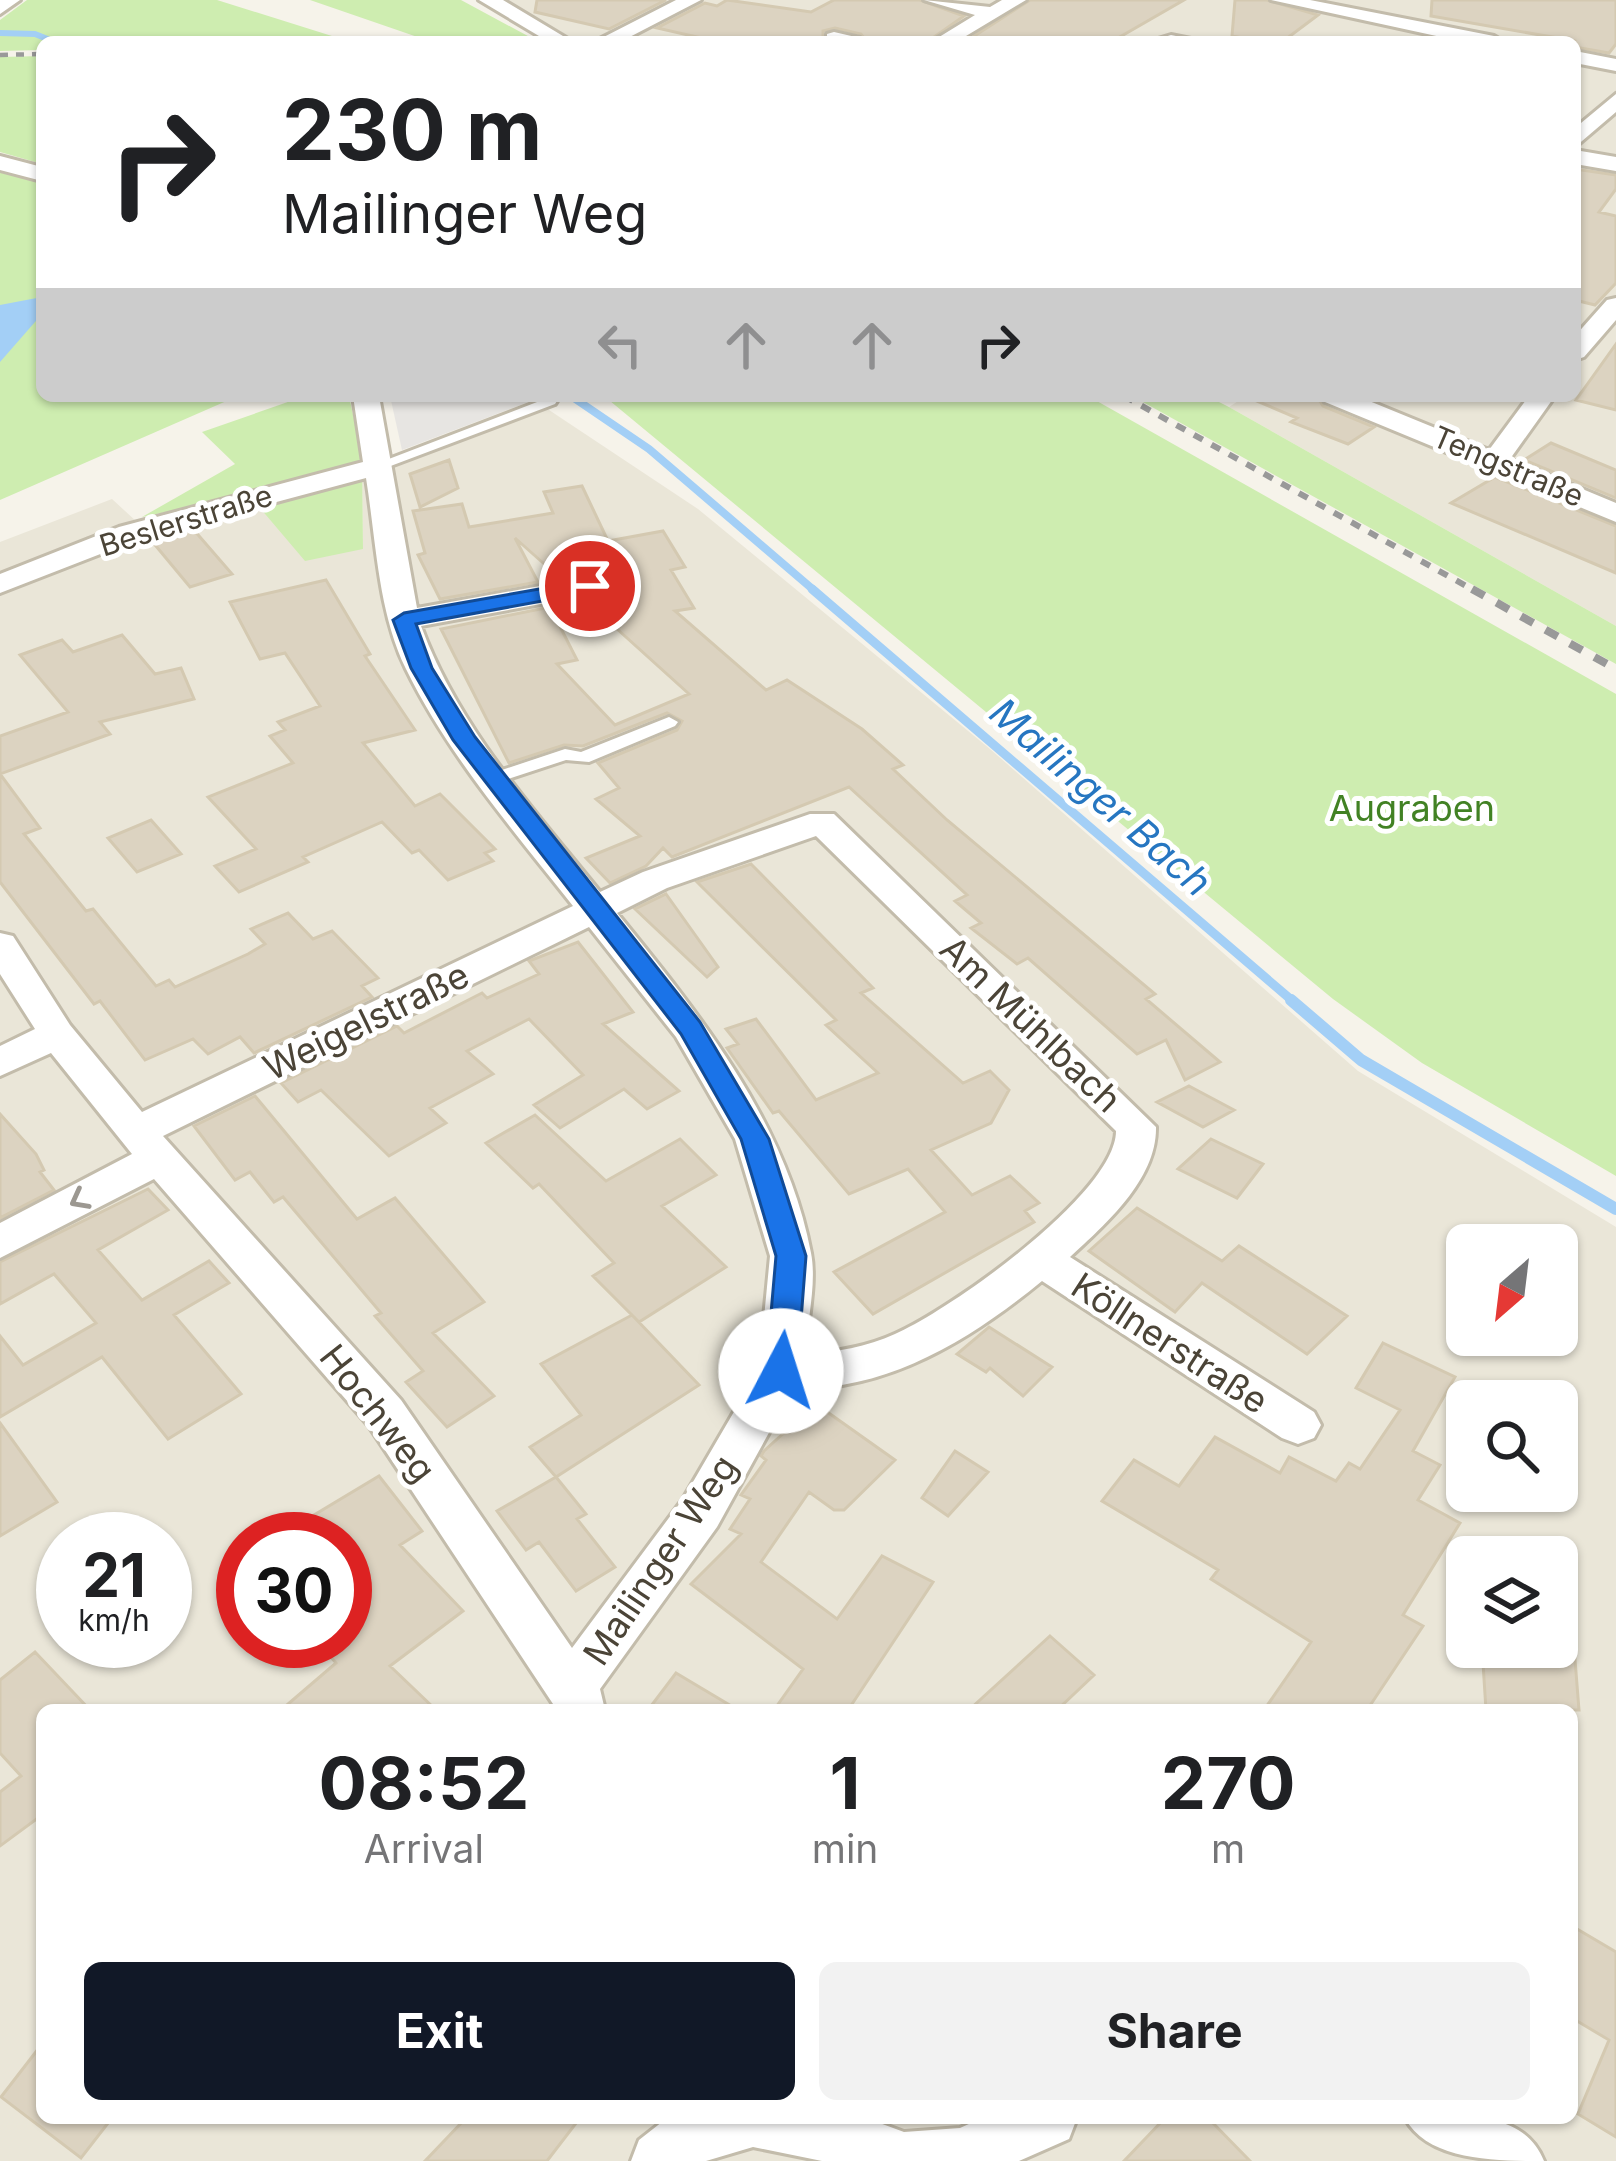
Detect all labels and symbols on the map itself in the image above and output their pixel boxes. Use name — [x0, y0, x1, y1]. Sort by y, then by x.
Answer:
street label: Tengstraße — [1428, 418, 1589, 514]
street label: Beslerstraße — [95, 477, 276, 563]
pin — [539, 535, 641, 637]
water label: Mailinger Bach — [981, 688, 1221, 905]
park label: Augraben — [1329, 786, 1495, 830]
street label: Am Mühlbach — [931, 927, 1131, 1121]
street label: Weigelstraße — [256, 952, 476, 1090]
one-way arrow — [70, 1186, 92, 1209]
north arrow — [1446, 1224, 1578, 1356]
street label: Köllnerstraße — [1064, 1263, 1276, 1423]
position arrow — [718, 1308, 844, 1434]
street label: Hochweg — [311, 1336, 445, 1490]
street label: Mailinger Weg — [574, 1447, 746, 1673]
speed limit sign: 30 — [216, 1512, 372, 1668]

